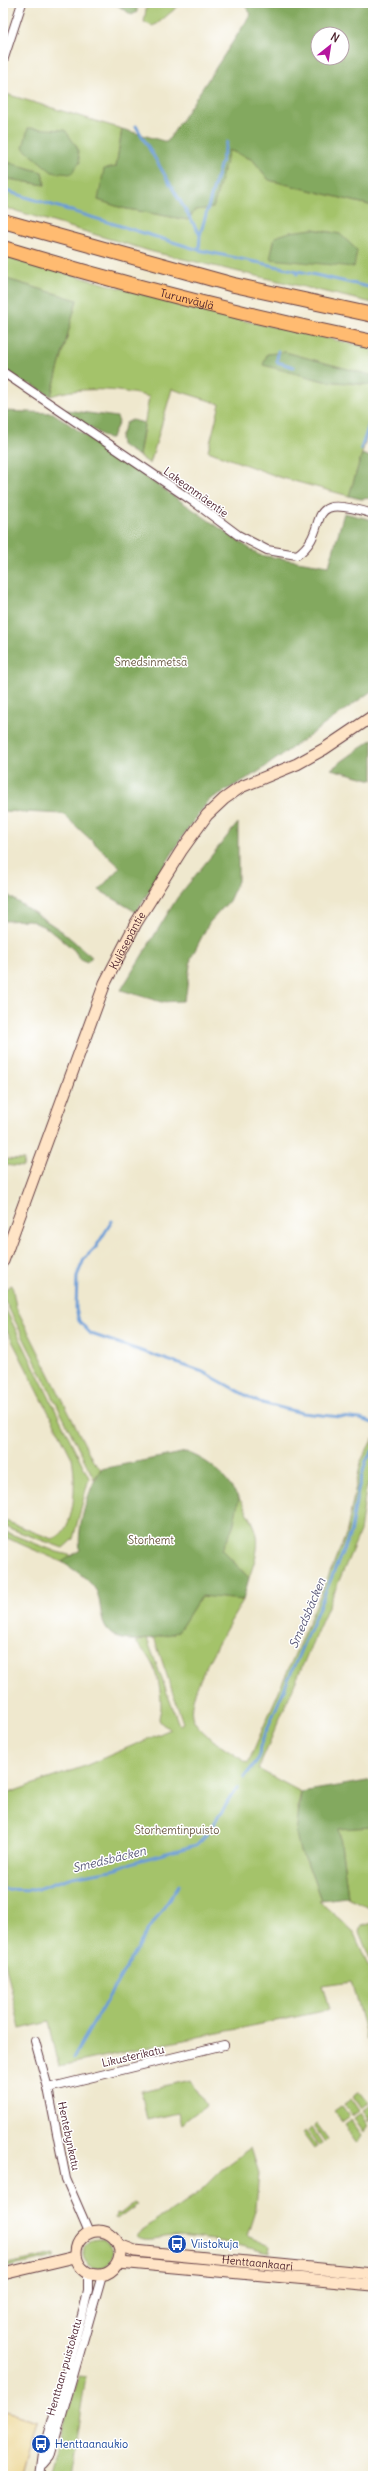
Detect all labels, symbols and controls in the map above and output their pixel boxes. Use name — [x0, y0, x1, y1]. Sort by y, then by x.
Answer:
north arrow — [310, 26, 350, 66]
text: N — [328, 29, 342, 45]
street label: Turunväylä — [159, 286, 215, 313]
street label: Lakeanmäentie — [161, 464, 231, 520]
park label: Smedsinmetsä — [115, 655, 187, 669]
street label: Kyläsepäntie — [106, 909, 148, 972]
park label: Storhemt — [128, 1533, 174, 1547]
water label: Smedsbäcken — [285, 1575, 329, 1651]
park label: Storhemtinpuisto — [135, 1823, 219, 1837]
water label: Smedsbäcken — [71, 1842, 148, 1875]
street label: Likusterikatu — [100, 2042, 166, 2070]
street label: Hentebynkatu — [55, 2100, 83, 2172]
bus stop icon: Viistokuja — [166, 2233, 188, 2255]
place label: Viistokuja — [191, 2237, 238, 2251]
street label: Henttaankaari — [221, 2252, 294, 2273]
street label: Henttaan puistokatu — [43, 2316, 85, 2417]
bus stop icon: Henttaanaukio — [30, 2433, 52, 2455]
place label: Henttaanaukio — [55, 2437, 128, 2451]

